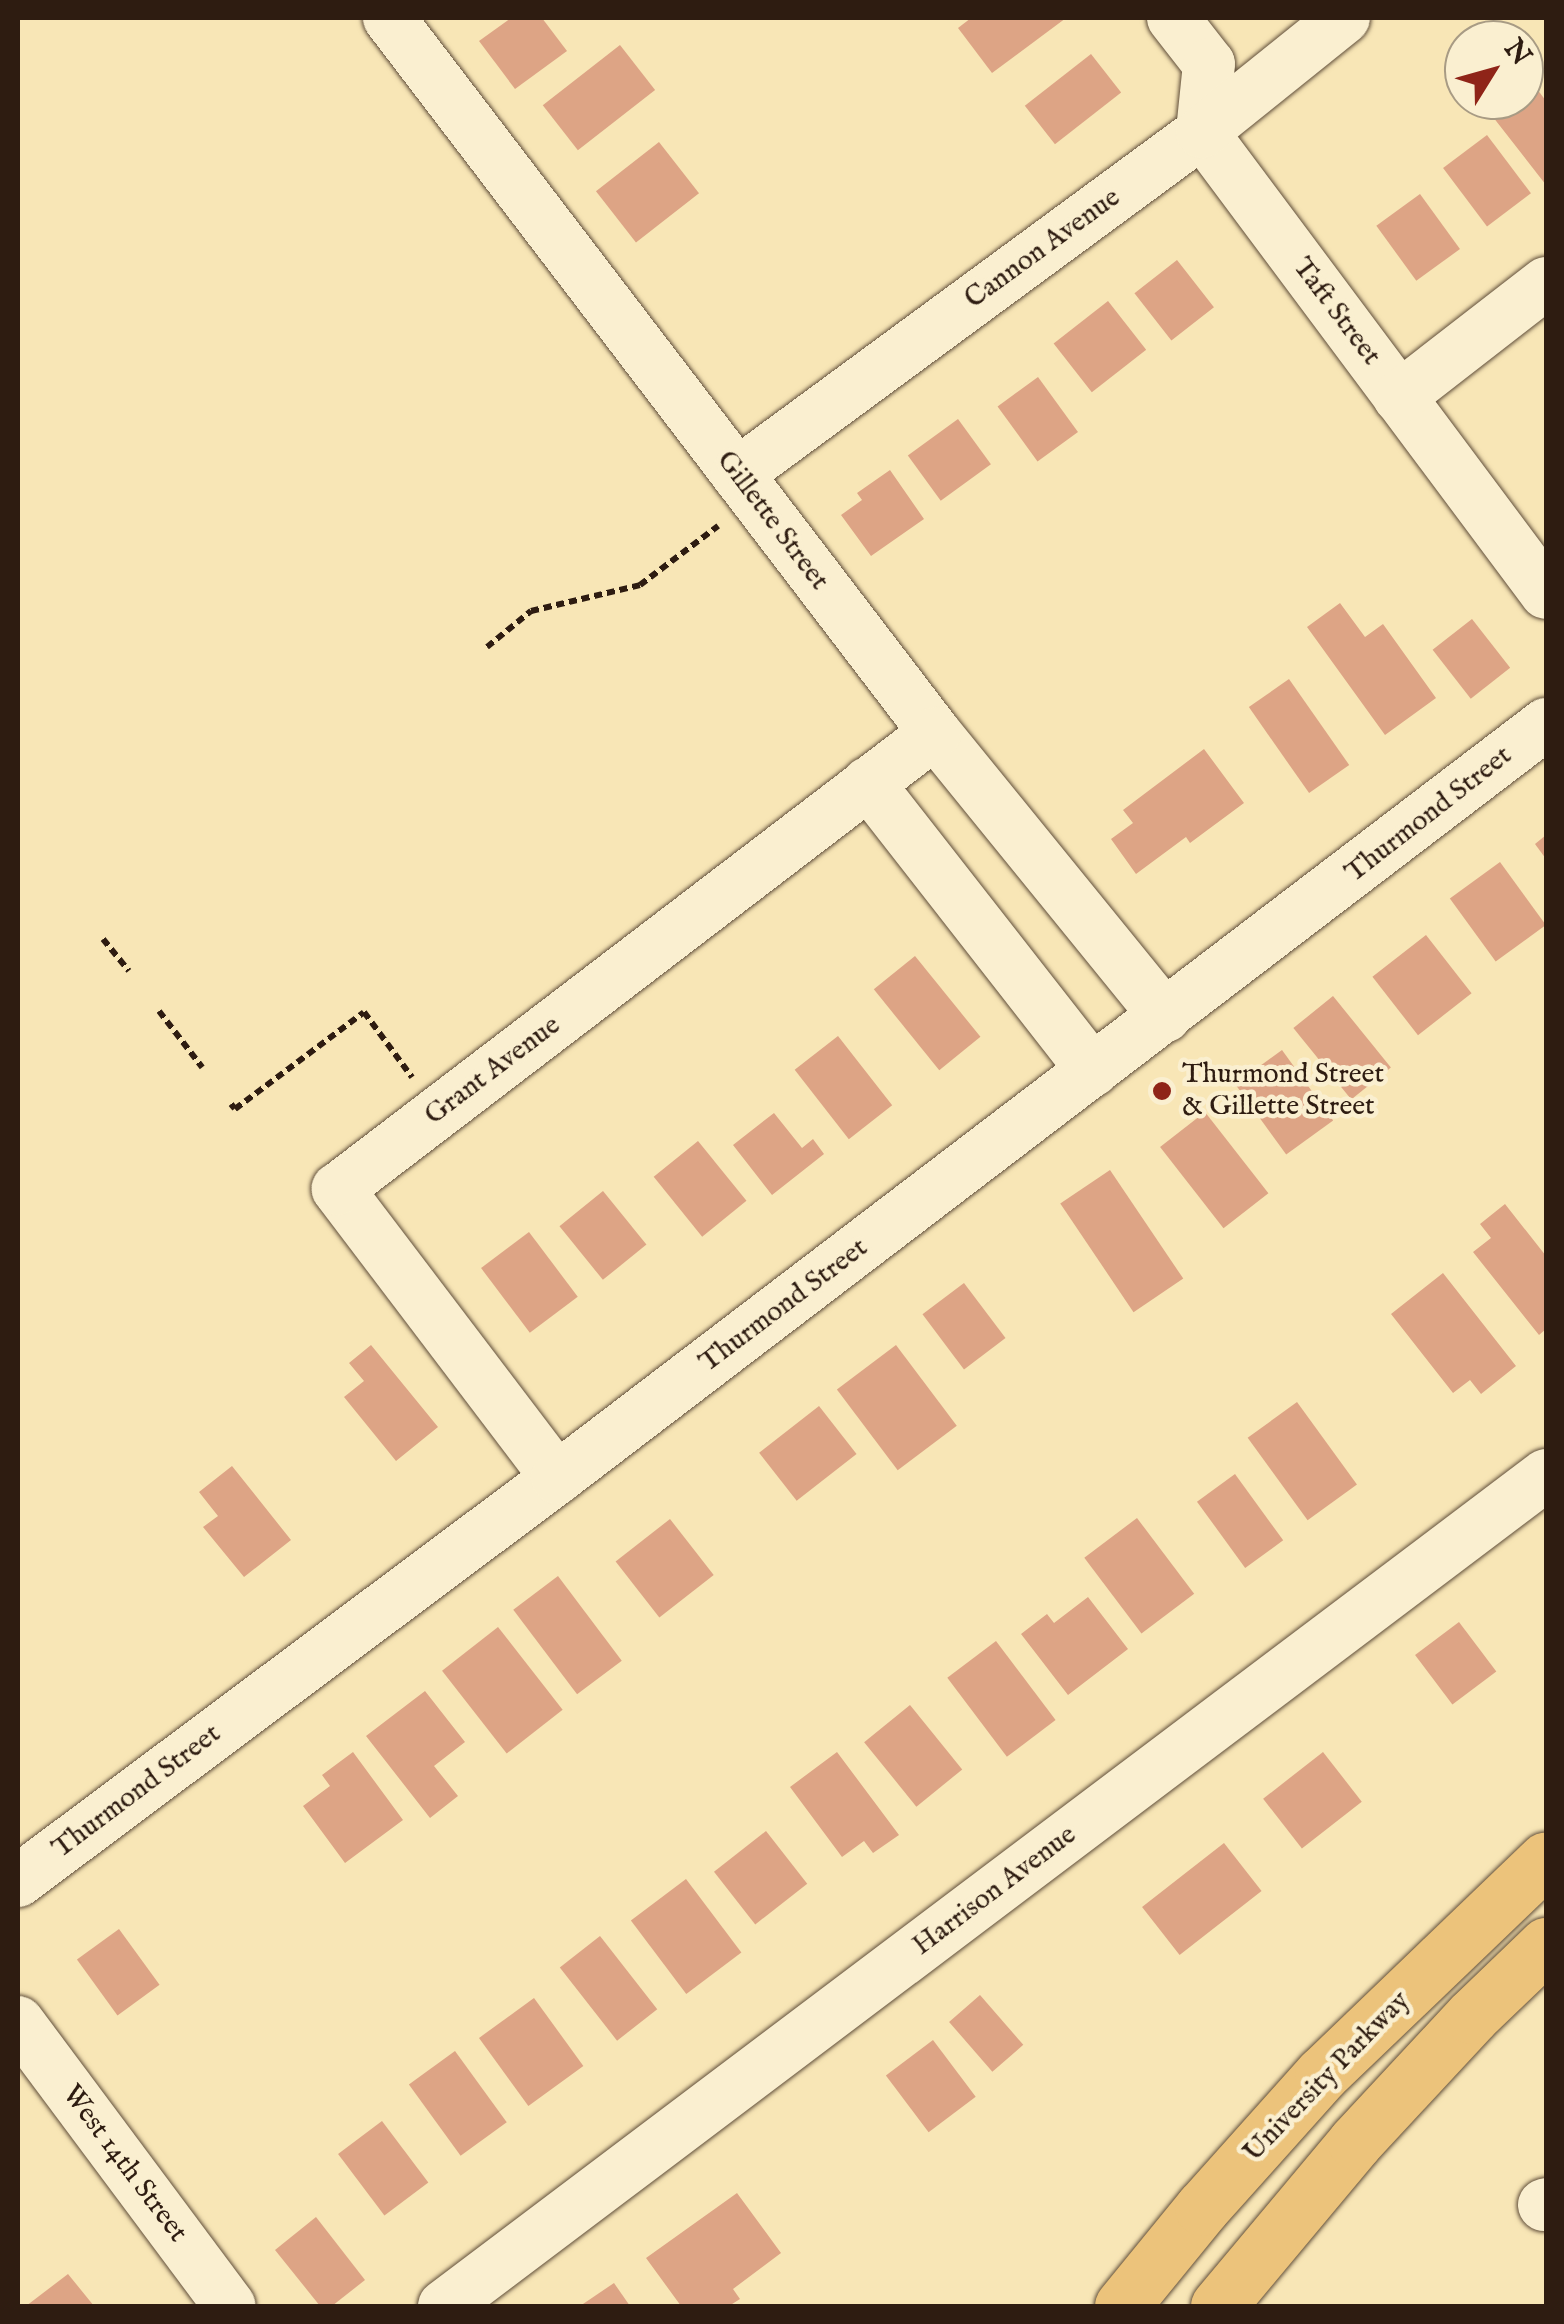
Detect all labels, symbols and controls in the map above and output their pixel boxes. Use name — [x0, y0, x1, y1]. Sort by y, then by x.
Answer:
north arrow — [1444, 20, 1544, 120]
text: N — [1495, 33, 1538, 73]
street label: Cannon Avenue — [959, 181, 1127, 317]
street label: Taft Street — [1285, 252, 1387, 372]
street label: Gillette Street — [709, 445, 835, 597]
street label: Thurmond Street — [1339, 740, 1519, 890]
street label: Grant Avenue — [419, 1009, 567, 1133]
place label: Thurmond Street & Gillette Street — [1182, 1058, 1384, 1124]
marker: Thurmond Street & Gillette Street — [1151, 1080, 1173, 1102]
street label: Thurmond Street — [693, 1232, 875, 1380]
street label: Thurmond Street — [46, 1718, 228, 1866]
street label: Harrison Avenue — [907, 1819, 1083, 1963]
street label: University Parkway — [1237, 1985, 1417, 2169]
street label: West 14th Street — [54, 2079, 194, 2249]

